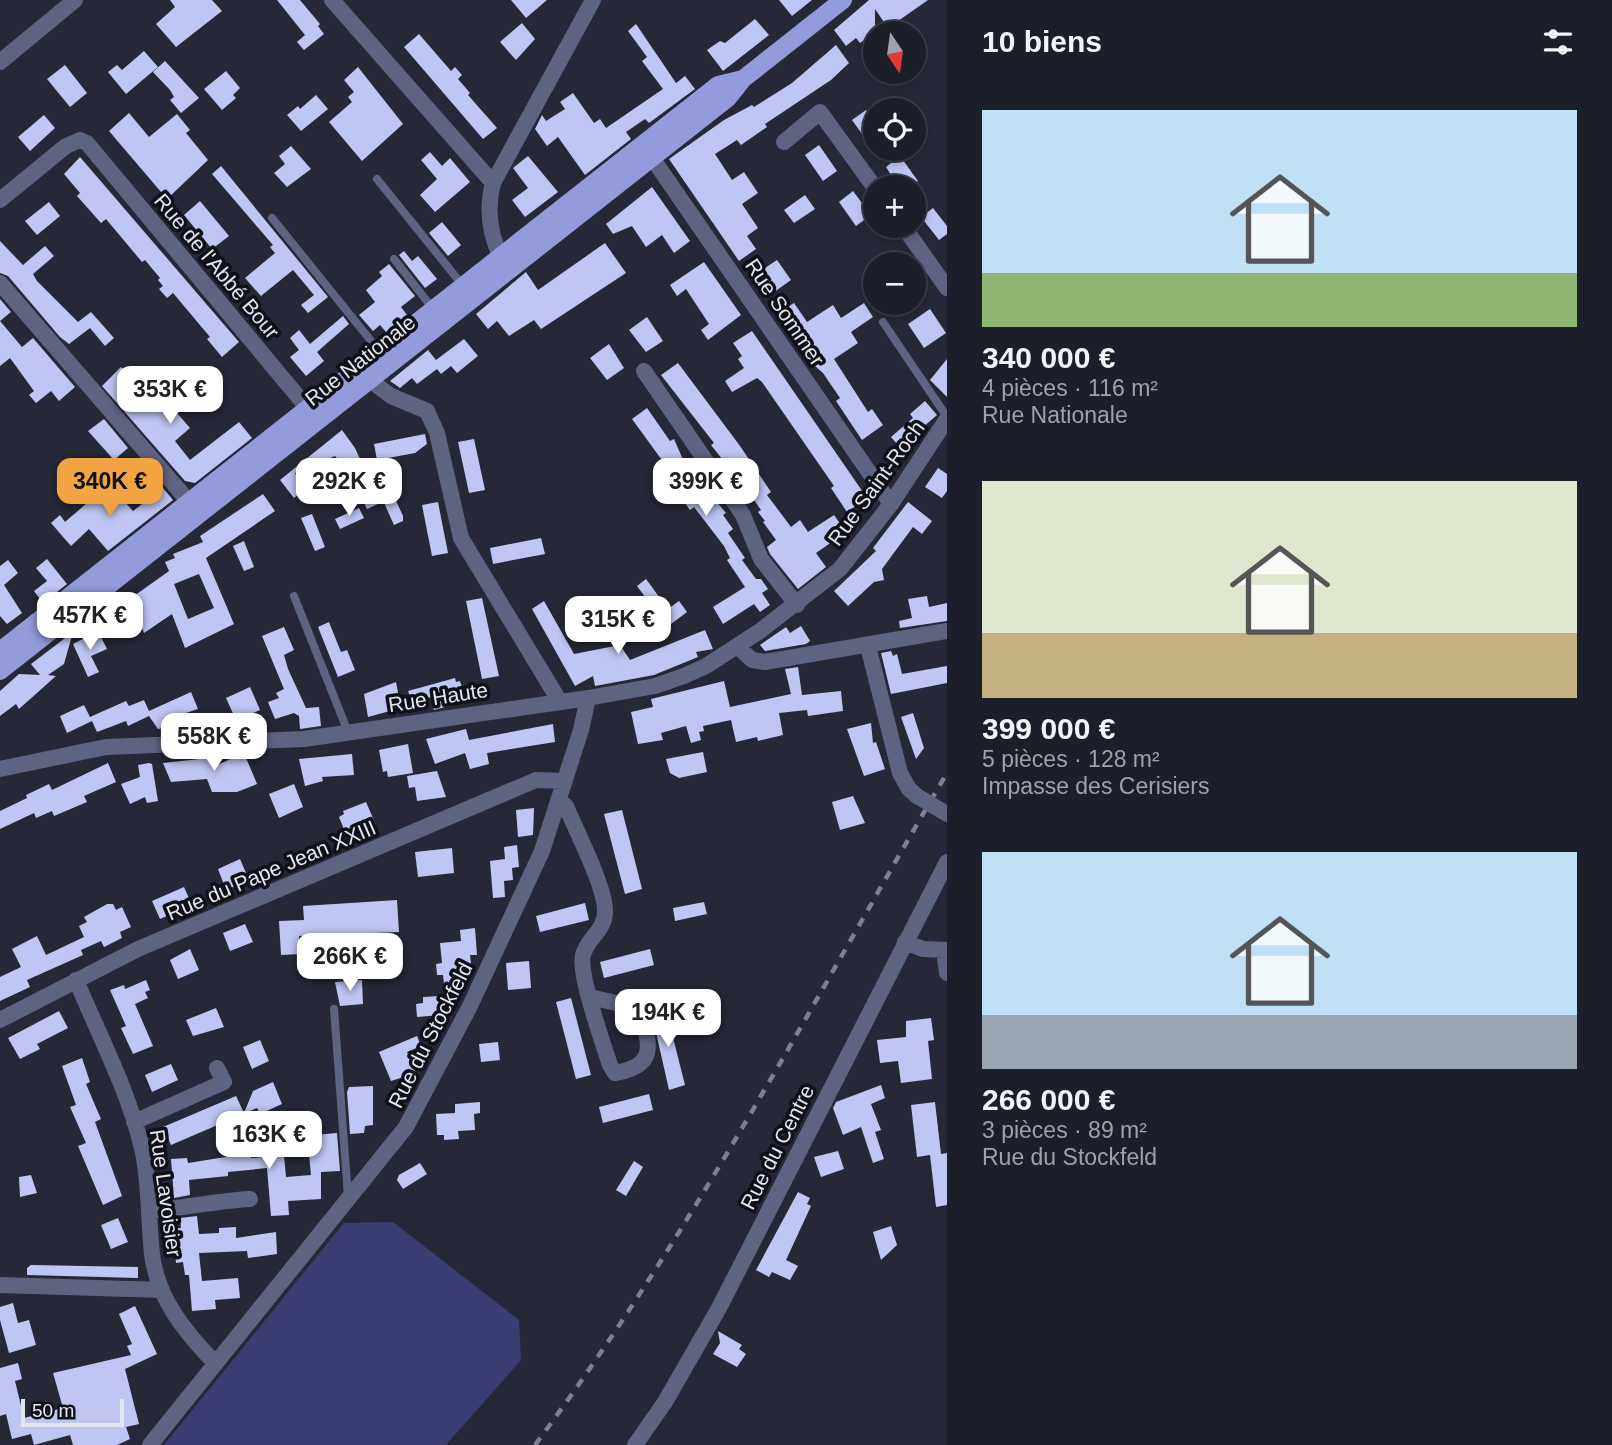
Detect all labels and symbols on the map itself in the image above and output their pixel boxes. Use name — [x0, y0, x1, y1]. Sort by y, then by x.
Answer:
north arrow — [863, 21, 926, 84]
street label: Rue de l'Abbé Bour — [150, 189, 284, 343]
street label: Rue Sommer — [741, 254, 829, 370]
street label: Rue Nationale — [300, 310, 420, 410]
pin: 353K € — [113, 366, 227, 426]
street label: Rue Saint-Roch — [823, 416, 929, 550]
pin: 340K € — [53, 458, 167, 518]
pin: 292K € — [292, 458, 406, 518]
pin: 399K € — [649, 458, 763, 518]
pin: 457K € — [33, 592, 147, 652]
pin: 315K € — [561, 596, 675, 656]
street label: Rue Haute — [387, 678, 489, 716]
pin: 558K € — [157, 714, 271, 773]
street label: Rue du Pape Jean XXIII — [163, 815, 379, 925]
pin: 266K € — [293, 934, 407, 993]
street label: Rue du Stockfeld — [383, 959, 477, 1111]
pin: 194K € — [611, 990, 725, 1049]
street label: Rue du Centre — [736, 1081, 818, 1213]
pin: 163K € — [212, 1112, 326, 1171]
street label: Rue Lavoisier — [146, 1128, 186, 1258]
scale bar — [21, 1396, 124, 1428]

